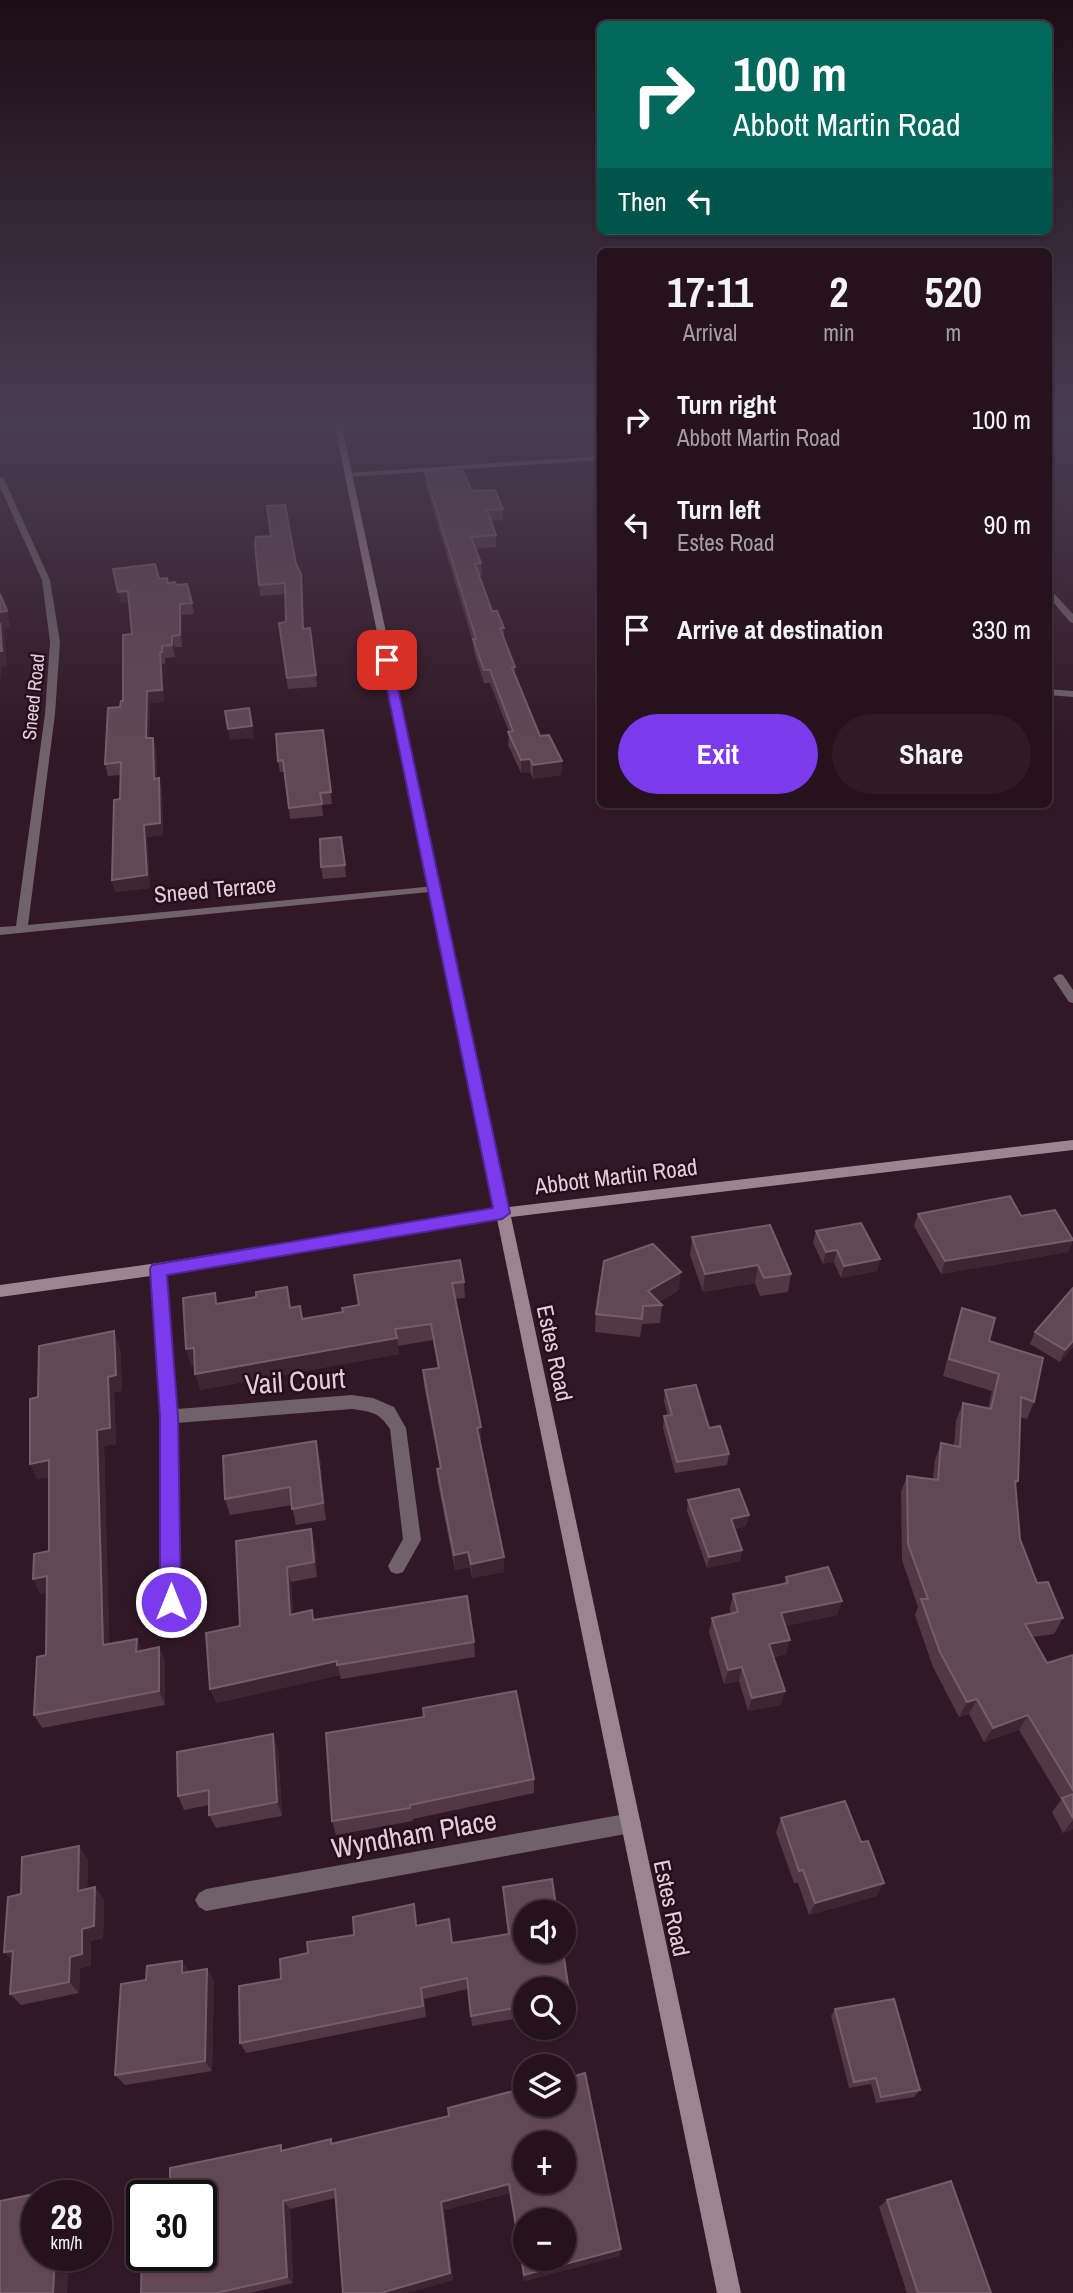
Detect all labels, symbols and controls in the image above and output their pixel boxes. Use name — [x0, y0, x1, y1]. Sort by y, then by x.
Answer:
text: 100 m — [733, 40, 847, 106]
icon: right — [618, 49, 709, 140]
text: Abbott Martin Road — [733, 103, 961, 146]
icon: left — [681, 182, 719, 220]
text: Then — [618, 184, 667, 219]
text: 17:11 — [667, 264, 753, 320]
text: 2 — [829, 264, 848, 320]
text: 520 — [925, 264, 982, 320]
text: Arrival — [683, 317, 737, 348]
text: min — [823, 317, 855, 348]
text: m — [945, 317, 961, 348]
text: Turn right — [677, 387, 776, 422]
icon: right — [618, 401, 656, 439]
text: 100 m — [972, 402, 1031, 437]
text: Abbott Martin Road — [677, 422, 841, 453]
text: Turn left — [677, 492, 761, 527]
icon: left — [618, 506, 656, 544]
text: 90 m — [984, 507, 1031, 542]
text: Estes Road — [677, 527, 775, 558]
icon: arrive — [618, 611, 656, 649]
text: Arrive at destination — [677, 612, 883, 647]
text: 330 m — [972, 612, 1031, 647]
pin — [357, 630, 417, 690]
icon: arrive — [368, 641, 406, 679]
street label: Sneed Road — [16, 653, 50, 741]
button: Exit — [618, 714, 818, 794]
button: Share — [832, 714, 1031, 794]
street label: Sneed Terrace — [153, 868, 277, 910]
street label: Abbott Martin Road — [532, 1151, 699, 1201]
street label: Estes Road — [530, 1302, 580, 1404]
street label: Vail Court — [244, 1359, 346, 1403]
position arrow — [134, 1565, 208, 1639]
street label: Wyndham Place — [328, 1801, 500, 1867]
street label: Estes Road — [647, 1857, 697, 1959]
map controls — [513, 1900, 576, 2271]
button: sound — [513, 1900, 576, 1963]
button: search — [513, 1977, 576, 2040]
button: layers — [513, 2054, 576, 2117]
button: + — [513, 2131, 576, 2194]
speed limit sign: 30 — [126, 2180, 217, 2271]
text: 28 — [51, 2193, 82, 2240]
button: − — [513, 2208, 576, 2271]
text: km/h — [51, 2230, 83, 2255]

